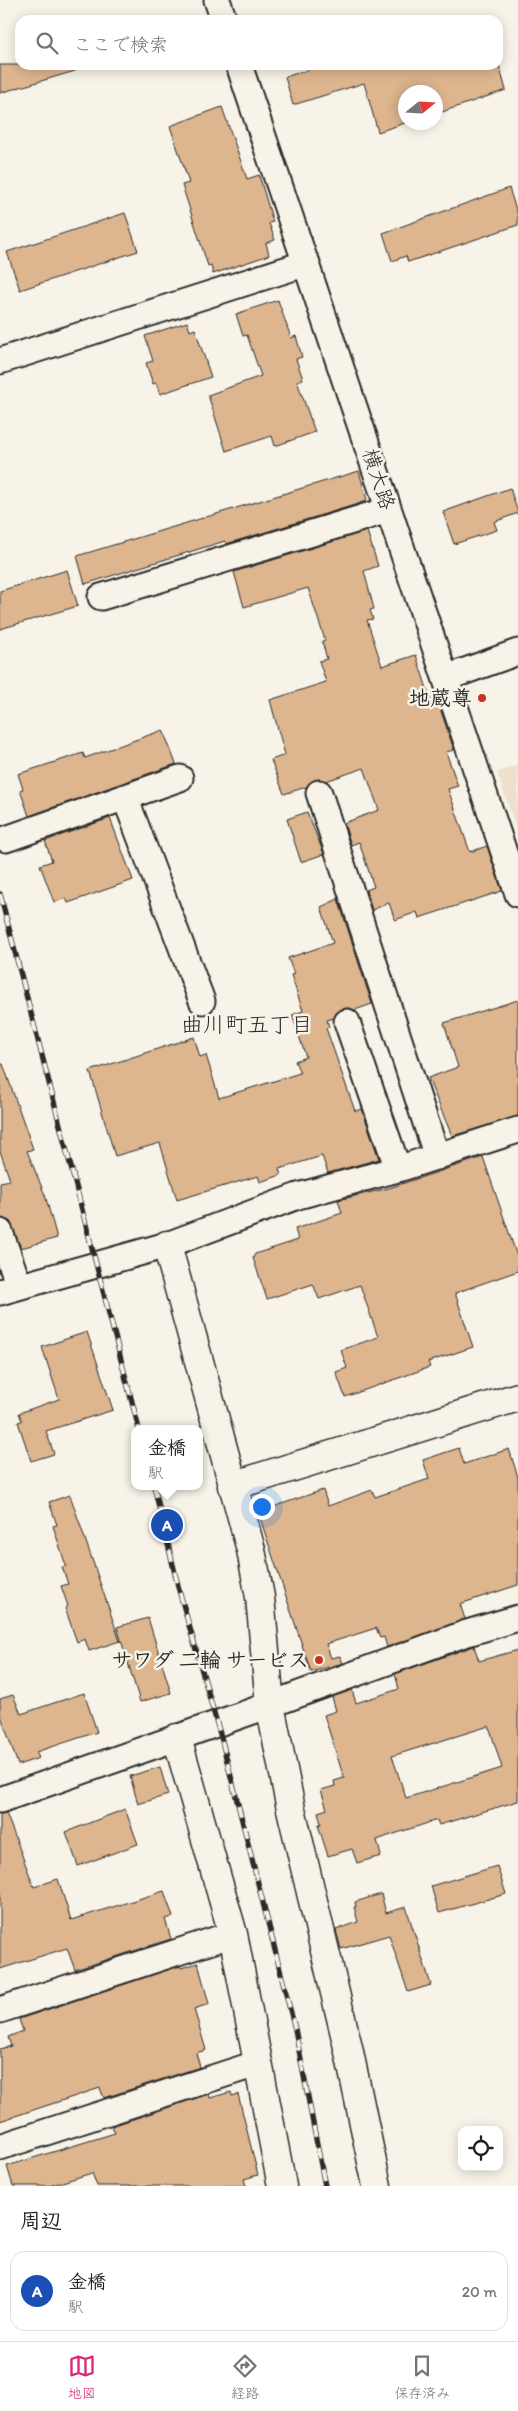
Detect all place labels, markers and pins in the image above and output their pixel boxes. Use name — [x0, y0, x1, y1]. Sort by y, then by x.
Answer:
place label: 地蔵尊 — [409, 685, 472, 710]
marker: 地蔵尊 — [476, 692, 488, 704]
pin: A — [151, 1506, 183, 1544]
place label: サワダ 二輪 サービス — [111, 1647, 309, 1672]
marker: サワダ 二輪 サービス — [313, 1654, 325, 1666]

